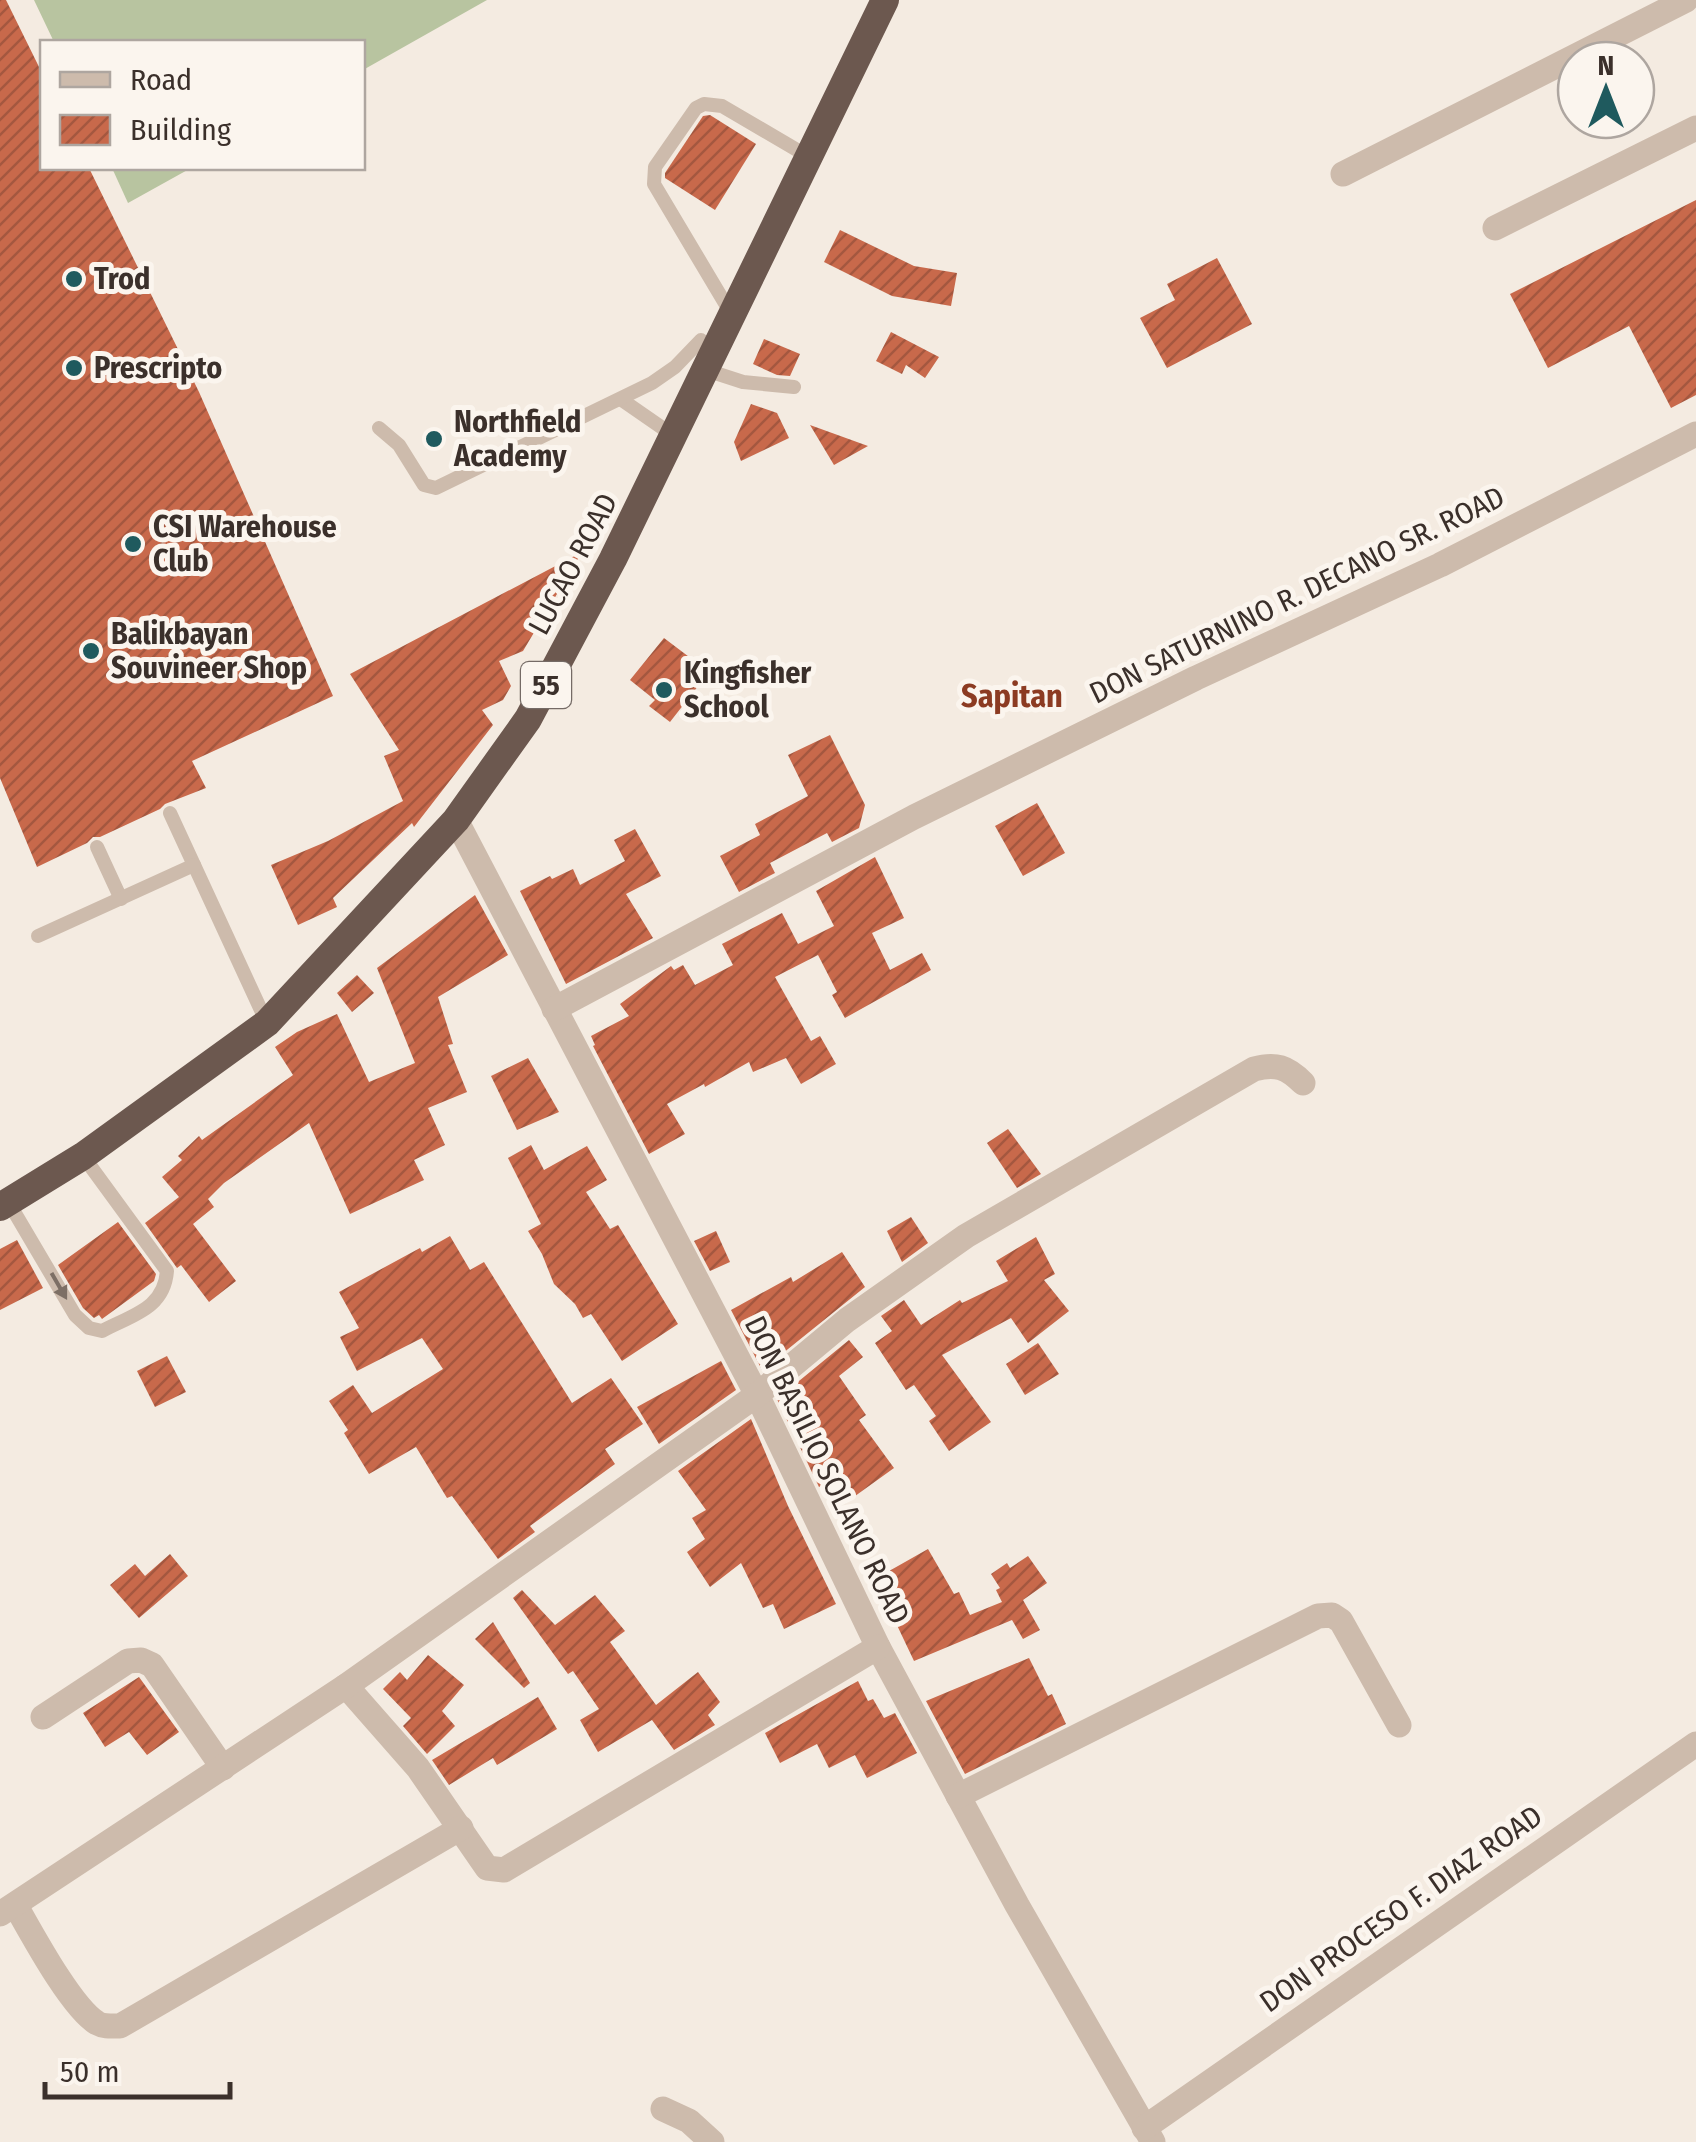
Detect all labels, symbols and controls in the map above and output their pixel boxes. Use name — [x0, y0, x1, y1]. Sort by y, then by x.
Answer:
legend — [40, 40, 365, 170]
north arrow — [1556, 40, 1656, 140]
text: N — [1598, 49, 1614, 82]
text: Road — [130, 62, 192, 98]
text: Building — [130, 112, 232, 148]
place label: Trod — [94, 261, 150, 297]
marker: Trod — [63, 268, 85, 290]
place label: Prescripto — [94, 350, 222, 386]
marker: Prescripto — [63, 357, 85, 379]
place label: Northfield Academy — [453, 404, 581, 474]
marker: Northfield Academy — [423, 428, 445, 450]
street label: DON SATURNINO R. DECANO SR. ROAD — [1084, 479, 1510, 711]
street label: LUCAO ROAD — [521, 487, 625, 641]
place label: CSI Warehouse Club — [153, 509, 337, 579]
marker: CSI Warehouse Club — [122, 533, 144, 555]
place label: Balikbayan Souvineer Shop — [111, 616, 307, 686]
marker: Balikbayan Souvineer Shop — [80, 640, 102, 662]
place label: Kingfisher School — [684, 655, 812, 725]
road number: 55 — [521, 662, 571, 708]
district label: Sapitan — [961, 677, 1063, 715]
marker: Kingfisher School — [653, 679, 675, 701]
one-way arrow — [50, 1272, 67, 1301]
street label: DON BASILIO SOLANO ROAD — [737, 1310, 917, 1630]
street label: DON PROCESO F. DIAZ ROAD — [1253, 1798, 1549, 2020]
scale bar — [45, 2037, 230, 2099]
text: 50 m — [60, 2054, 120, 2090]

